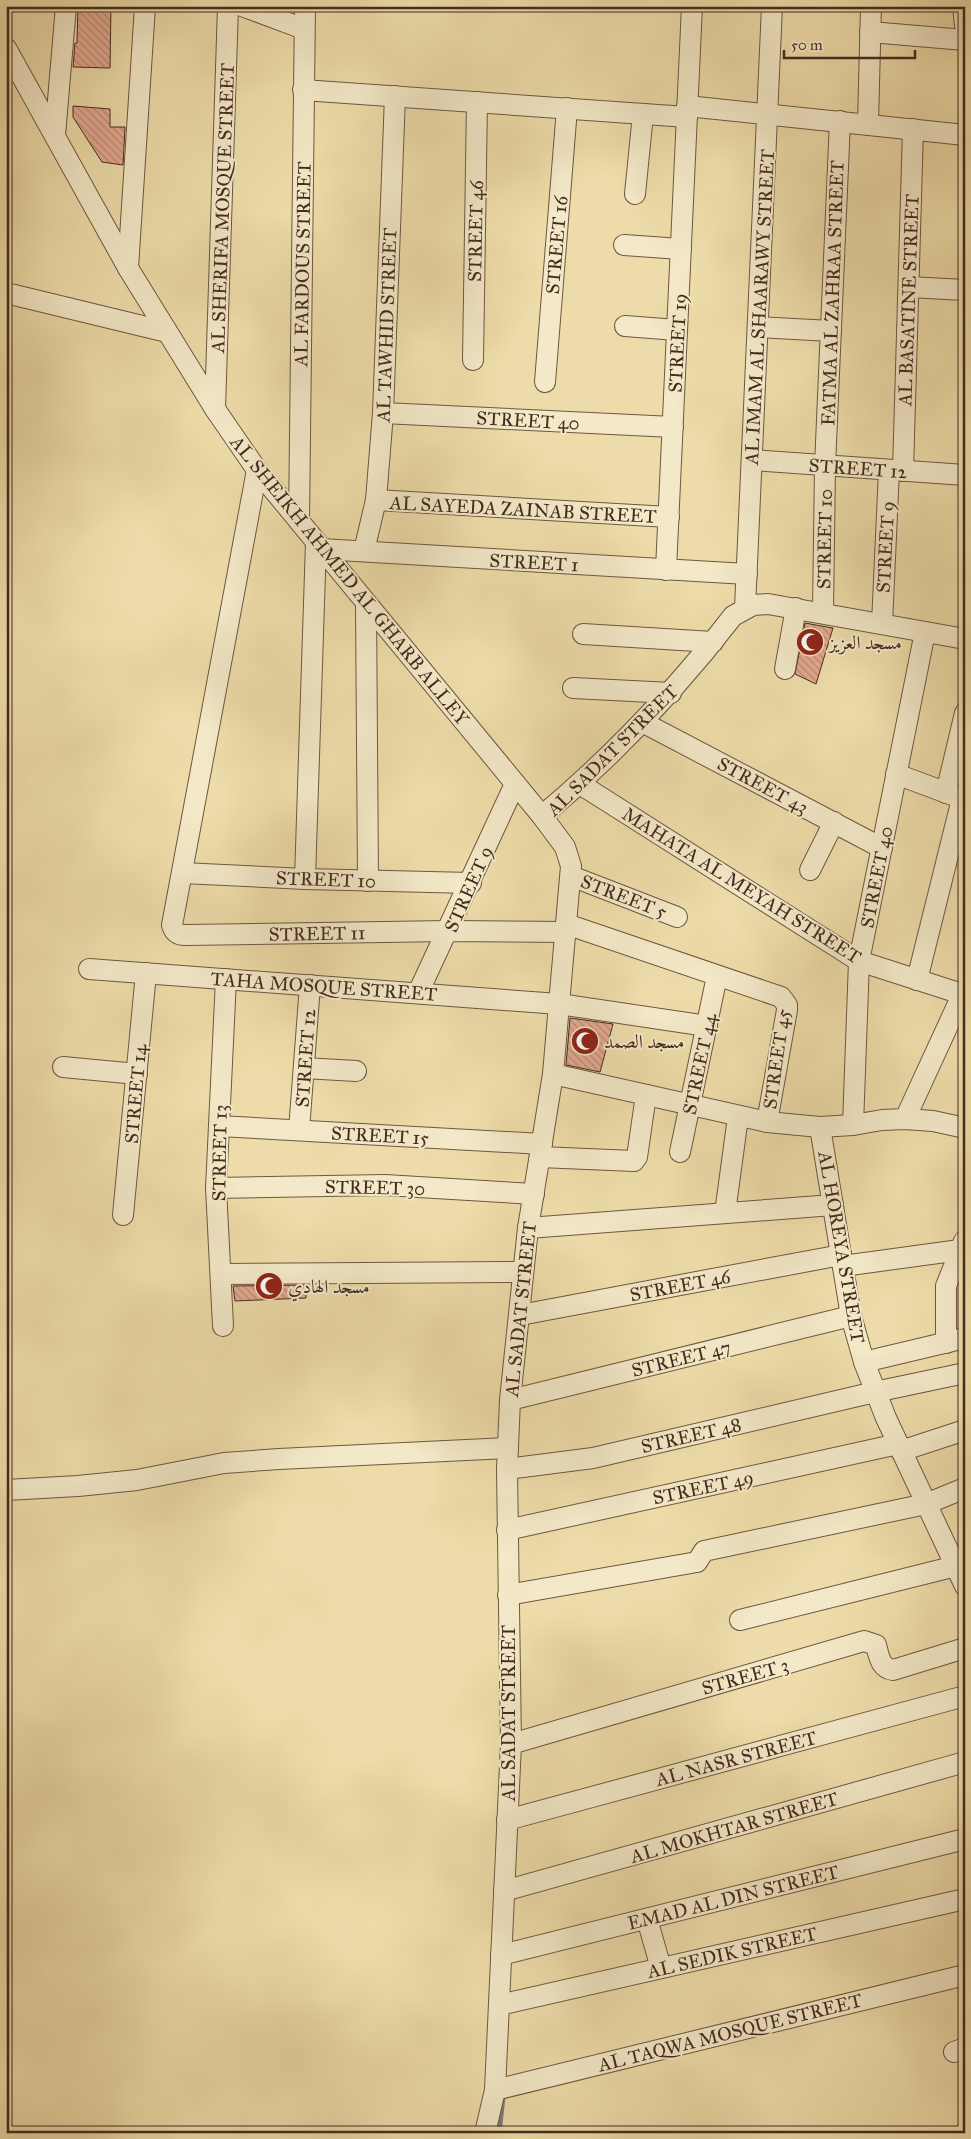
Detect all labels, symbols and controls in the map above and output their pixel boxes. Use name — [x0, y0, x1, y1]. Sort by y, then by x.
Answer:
scale bar — [784, 28, 915, 60]
text: 50 m — [791, 36, 823, 54]
street label: AL SHERIFA MOSQUE STREET — [206, 63, 239, 354]
street label: AL IMAM AL SHAARAWY STREET — [740, 148, 779, 467]
street label: FATMA AL ZAHRAA STREET — [816, 160, 849, 426]
street label: AL FARDOUS STREET — [289, 161, 316, 368]
street label: STREET 46 — [463, 179, 488, 282]
street label: STREET 16 — [541, 194, 572, 295]
street label: AL BASATINE STREET — [893, 194, 924, 407]
street label: AL TAWHID STREET — [372, 227, 401, 424]
street label: STREET 19 — [663, 293, 692, 393]
street label: STREET 40 — [476, 406, 580, 435]
street label: AL SHEIKH AHMED AL GHARB ALLEY — [225, 430, 474, 731]
street label: STREET 12 — [808, 454, 909, 483]
street label: STREET 10 — [812, 489, 837, 589]
street label: AL SAYEDA ZAINAB STREET — [388, 491, 657, 528]
street label: STREET 9 — [872, 501, 899, 594]
street label: STREET 1 — [489, 549, 579, 576]
mosque icon: مسجد العزيز — [795, 627, 825, 657]
place label: مسجد العزيز — [827, 631, 902, 655]
street label: AL SADAT STREET — [541, 680, 683, 822]
street label: STREET 43 — [713, 752, 812, 819]
street label: MAHATA AL MEYAH STREET — [618, 802, 865, 969]
street label: STREET 40 — [855, 824, 898, 930]
street label: STREET 9 — [439, 843, 498, 936]
street label: STREET 10 — [276, 866, 376, 893]
street label: STREET 5 — [577, 870, 670, 923]
street label: STREET 11 — [268, 921, 366, 946]
street label: TAHA MOSQUE STREET — [210, 967, 438, 1006]
street label: STREET 12 — [291, 1007, 320, 1108]
street label: STREET 45 — [758, 1007, 795, 1111]
street label: STREET 44 — [678, 1011, 722, 1117]
mosque icon: مسجد الصمد — [570, 1026, 600, 1056]
place label: مسجد الصمد — [604, 1030, 684, 1053]
street label: STREET 14 — [120, 1043, 151, 1145]
street label: STREET 13 — [207, 1104, 232, 1202]
street label: STREET 15 — [331, 1121, 430, 1150]
street label: AL HOREYA STREET — [813, 1148, 870, 1345]
street label: STREET 30 — [325, 1175, 425, 1200]
street label: AL SADAT STREET — [500, 1220, 541, 1399]
street label: STREET 46 — [628, 1264, 734, 1307]
mosque icon: مسجد الهادي — [254, 1271, 284, 1301]
place label: مسجد الهادي — [288, 1275, 370, 1302]
street label: STREET 47 — [629, 1335, 733, 1382]
street label: STREET 48 — [639, 1413, 744, 1458]
street label: STREET 49 — [651, 1466, 756, 1509]
street label: AL SADAT STREET — [497, 1625, 520, 1802]
street label: STREET 3 — [699, 1653, 791, 1700]
street label: AL NASR STREET — [652, 1726, 819, 1791]
street label: AL MOKHTAR STREET — [627, 1787, 841, 1868]
street label: EMAD AL DIN STREET — [625, 1860, 841, 1935]
street label: AL SEDIK STREET — [644, 1922, 819, 1983]
street label: AL TAQWA MOSQUE STREET — [595, 1988, 865, 2077]

